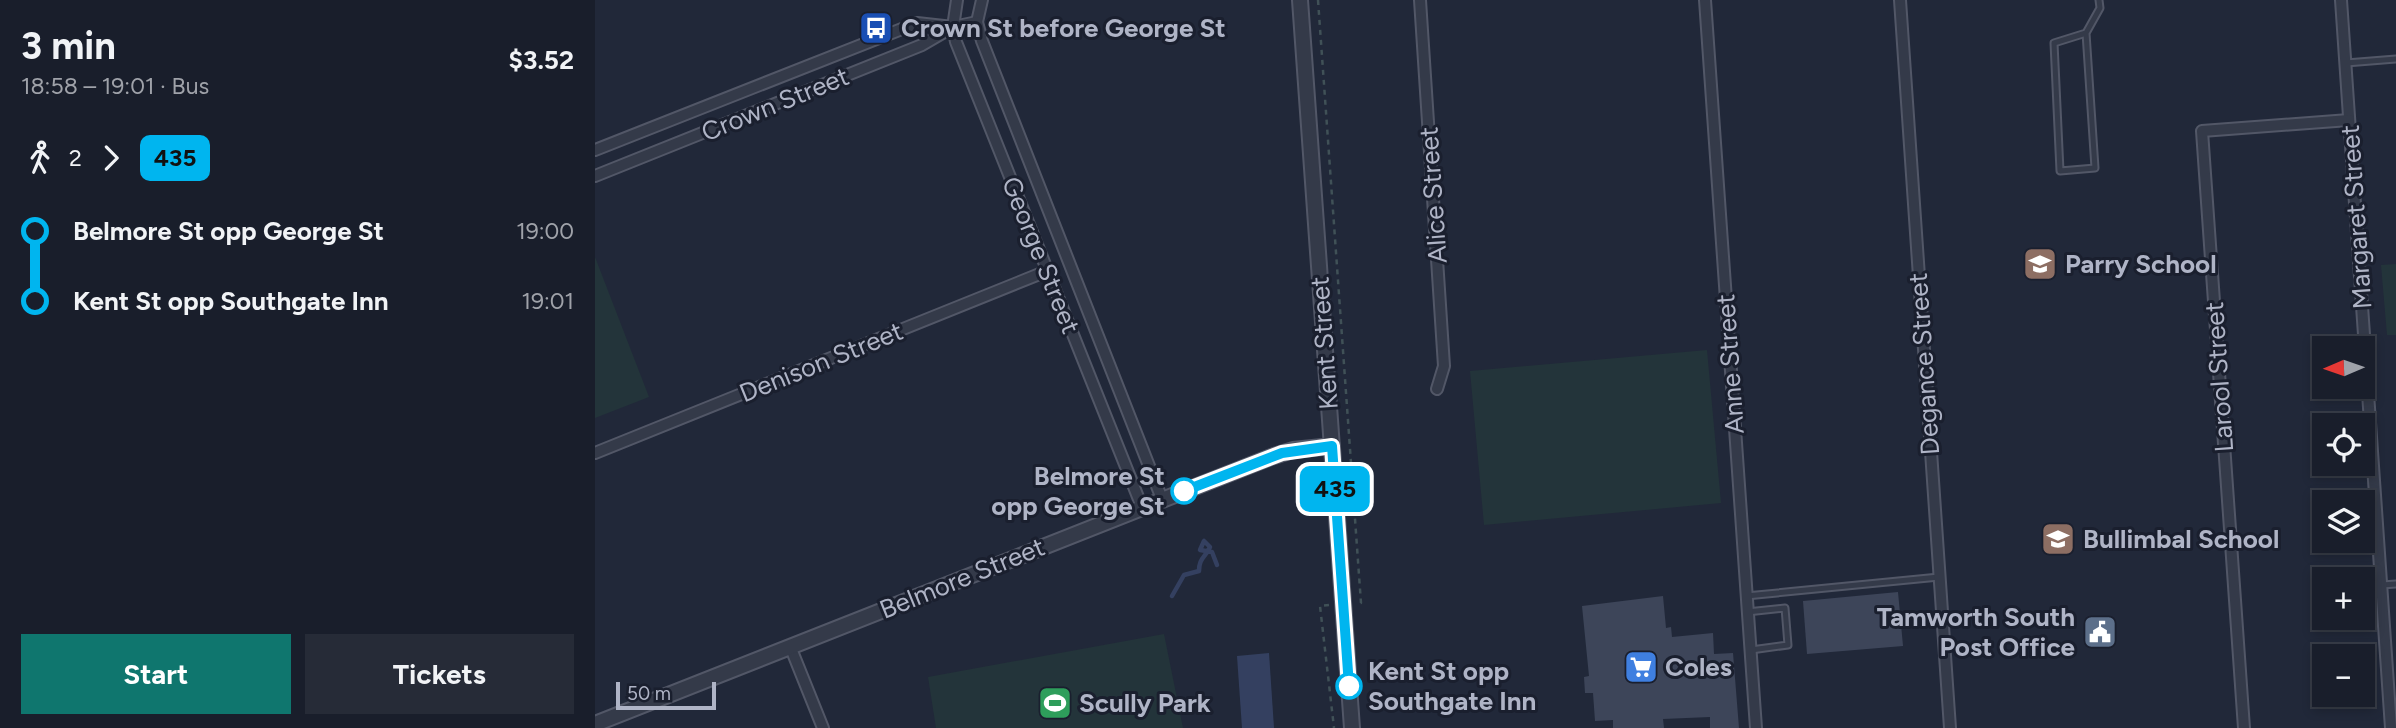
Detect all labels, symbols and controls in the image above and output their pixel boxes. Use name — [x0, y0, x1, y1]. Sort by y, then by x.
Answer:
bus stop icon: Crown St before George St — [857, 9, 895, 47]
place label: Crown St before George St — [901, 12, 1226, 44]
text: 3 min — [21, 23, 116, 69]
text: $3.52 — [509, 44, 574, 76]
street label: Crown Street — [697, 60, 854, 148]
text: 18:58 – 19:01 · Bus — [21, 72, 209, 100]
street label: Margaret Street — [2334, 124, 2378, 310]
street label: Alice Street — [1412, 125, 1454, 264]
icon: walk — [21, 139, 59, 177]
icon: forward — [92, 139, 130, 177]
text: 435 — [154, 143, 196, 172]
text: 2 — [69, 144, 82, 172]
street label: George Street — [995, 172, 1087, 338]
text: Belmore St opp George St — [73, 215, 384, 247]
text: 19:00 — [516, 217, 574, 245]
school or university icon: Parry School — [2021, 245, 2059, 283]
place label: Parry School — [2065, 248, 2217, 280]
street label: Degance Street — [1902, 272, 1946, 456]
street label: Kent Street — [1303, 275, 1345, 411]
text: Kent St opp Southgate Inn — [73, 285, 389, 317]
text: 19:01 — [521, 287, 574, 315]
street label: Anne Street — [1709, 293, 1751, 435]
street label: Larool Street — [2198, 301, 2240, 453]
street label: Denison Street — [735, 315, 908, 409]
north arrow — [2312, 336, 2375, 399]
map controls — [2312, 336, 2375, 707]
button: locate — [2312, 413, 2375, 476]
place label: Belmore St opp George St — [991, 460, 1165, 522]
line badge: 435 — [1295, 466, 1375, 512]
text: 435 — [1314, 474, 1356, 503]
marker: Belmore St opp George St — [1171, 478, 1197, 504]
button: layers — [2312, 490, 2375, 553]
school or university icon: Bullimbal School — [2039, 520, 2077, 558]
place label: Bullimbal School — [2083, 523, 2279, 555]
street label: Belmore Street — [875, 530, 1049, 626]
button: + — [2312, 567, 2375, 630]
place label: Tamworth South Post Office — [1877, 601, 2075, 663]
public building icon: Tamworth South Post Office — [2081, 613, 2119, 651]
button: Start — [21, 634, 291, 714]
button: Tickets — [305, 634, 574, 714]
button: − — [2312, 644, 2375, 707]
supermarket icon: Coles — [1622, 648, 1660, 686]
place label: Coles — [1665, 651, 1732, 683]
place label: Kent St opp Southgate Inn — [1368, 655, 1536, 717]
marker: Kent St opp Southgate Inn — [1336, 673, 1362, 699]
scale bar — [616, 679, 716, 711]
text: 50 m — [627, 682, 671, 705]
sports icon: Scully Park — [1036, 684, 1074, 722]
place label: Scully Park — [1079, 687, 1211, 719]

